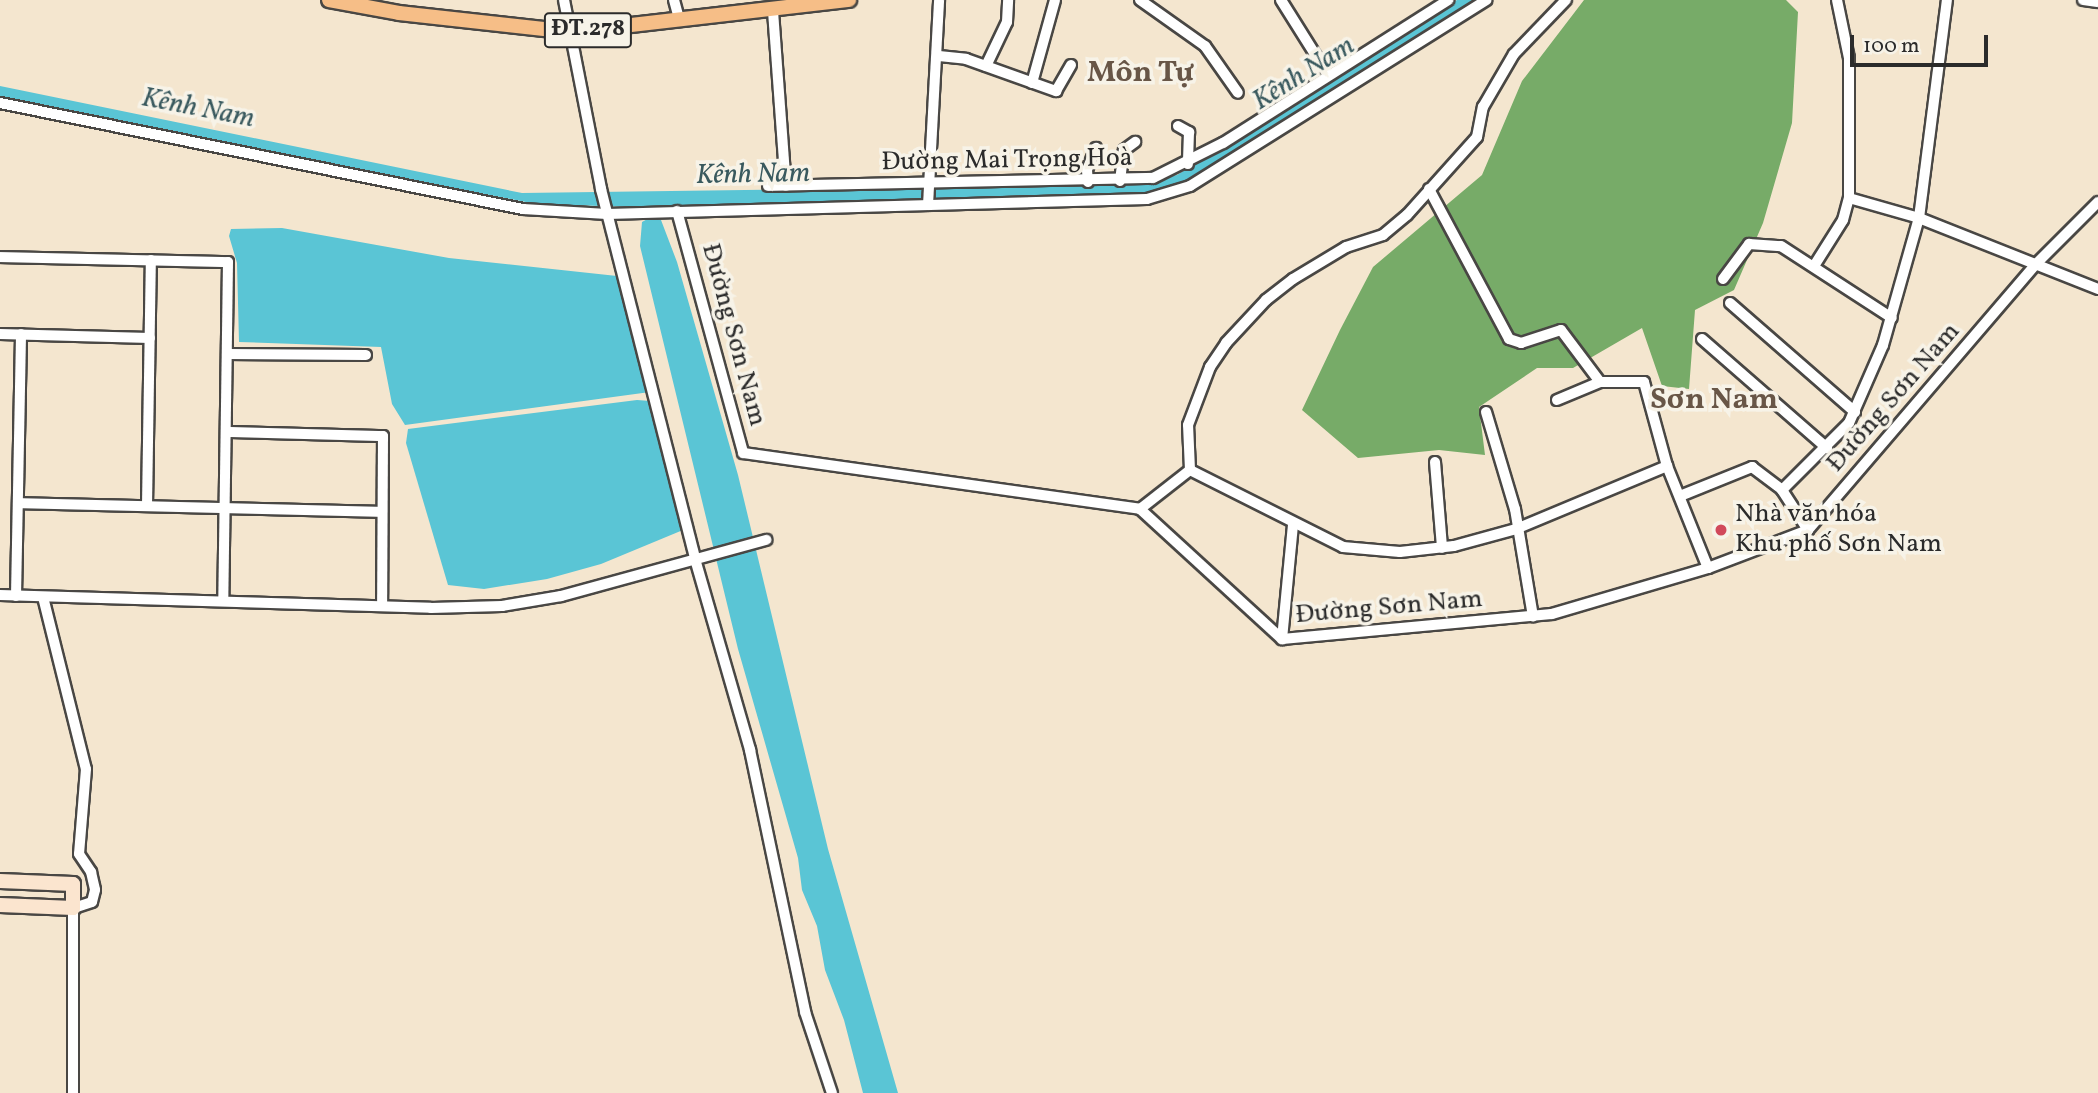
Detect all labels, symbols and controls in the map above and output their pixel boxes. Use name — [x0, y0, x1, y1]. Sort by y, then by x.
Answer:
road number: ĐT.278 — [542, 10, 634, 50]
scale bar — [1853, 21, 1991, 65]
water label: Kênh Nam — [1247, 29, 1361, 119]
text: 100 m — [1863, 32, 1920, 61]
district label: Môn Tự — [1087, 55, 1195, 91]
water label: Kênh Nam — [139, 82, 257, 136]
street label: Đường Mai Trọng Hoà — [881, 143, 1133, 179]
water label: Kênh Nam — [696, 157, 810, 193]
street label: Đường Sơn Nam — [694, 240, 772, 430]
street label: Đường Sơn Nam — [1821, 317, 1967, 479]
district label: Sơn Nam — [1650, 382, 1778, 418]
place label: Nhà văn hóa Khu phố Sơn Nam — [1735, 499, 1942, 560]
marker: Nhà văn hóa Khu phố Sơn Nam — [1713, 522, 1729, 538]
street label: Đường Sơn Nam — [1294, 584, 1484, 632]

